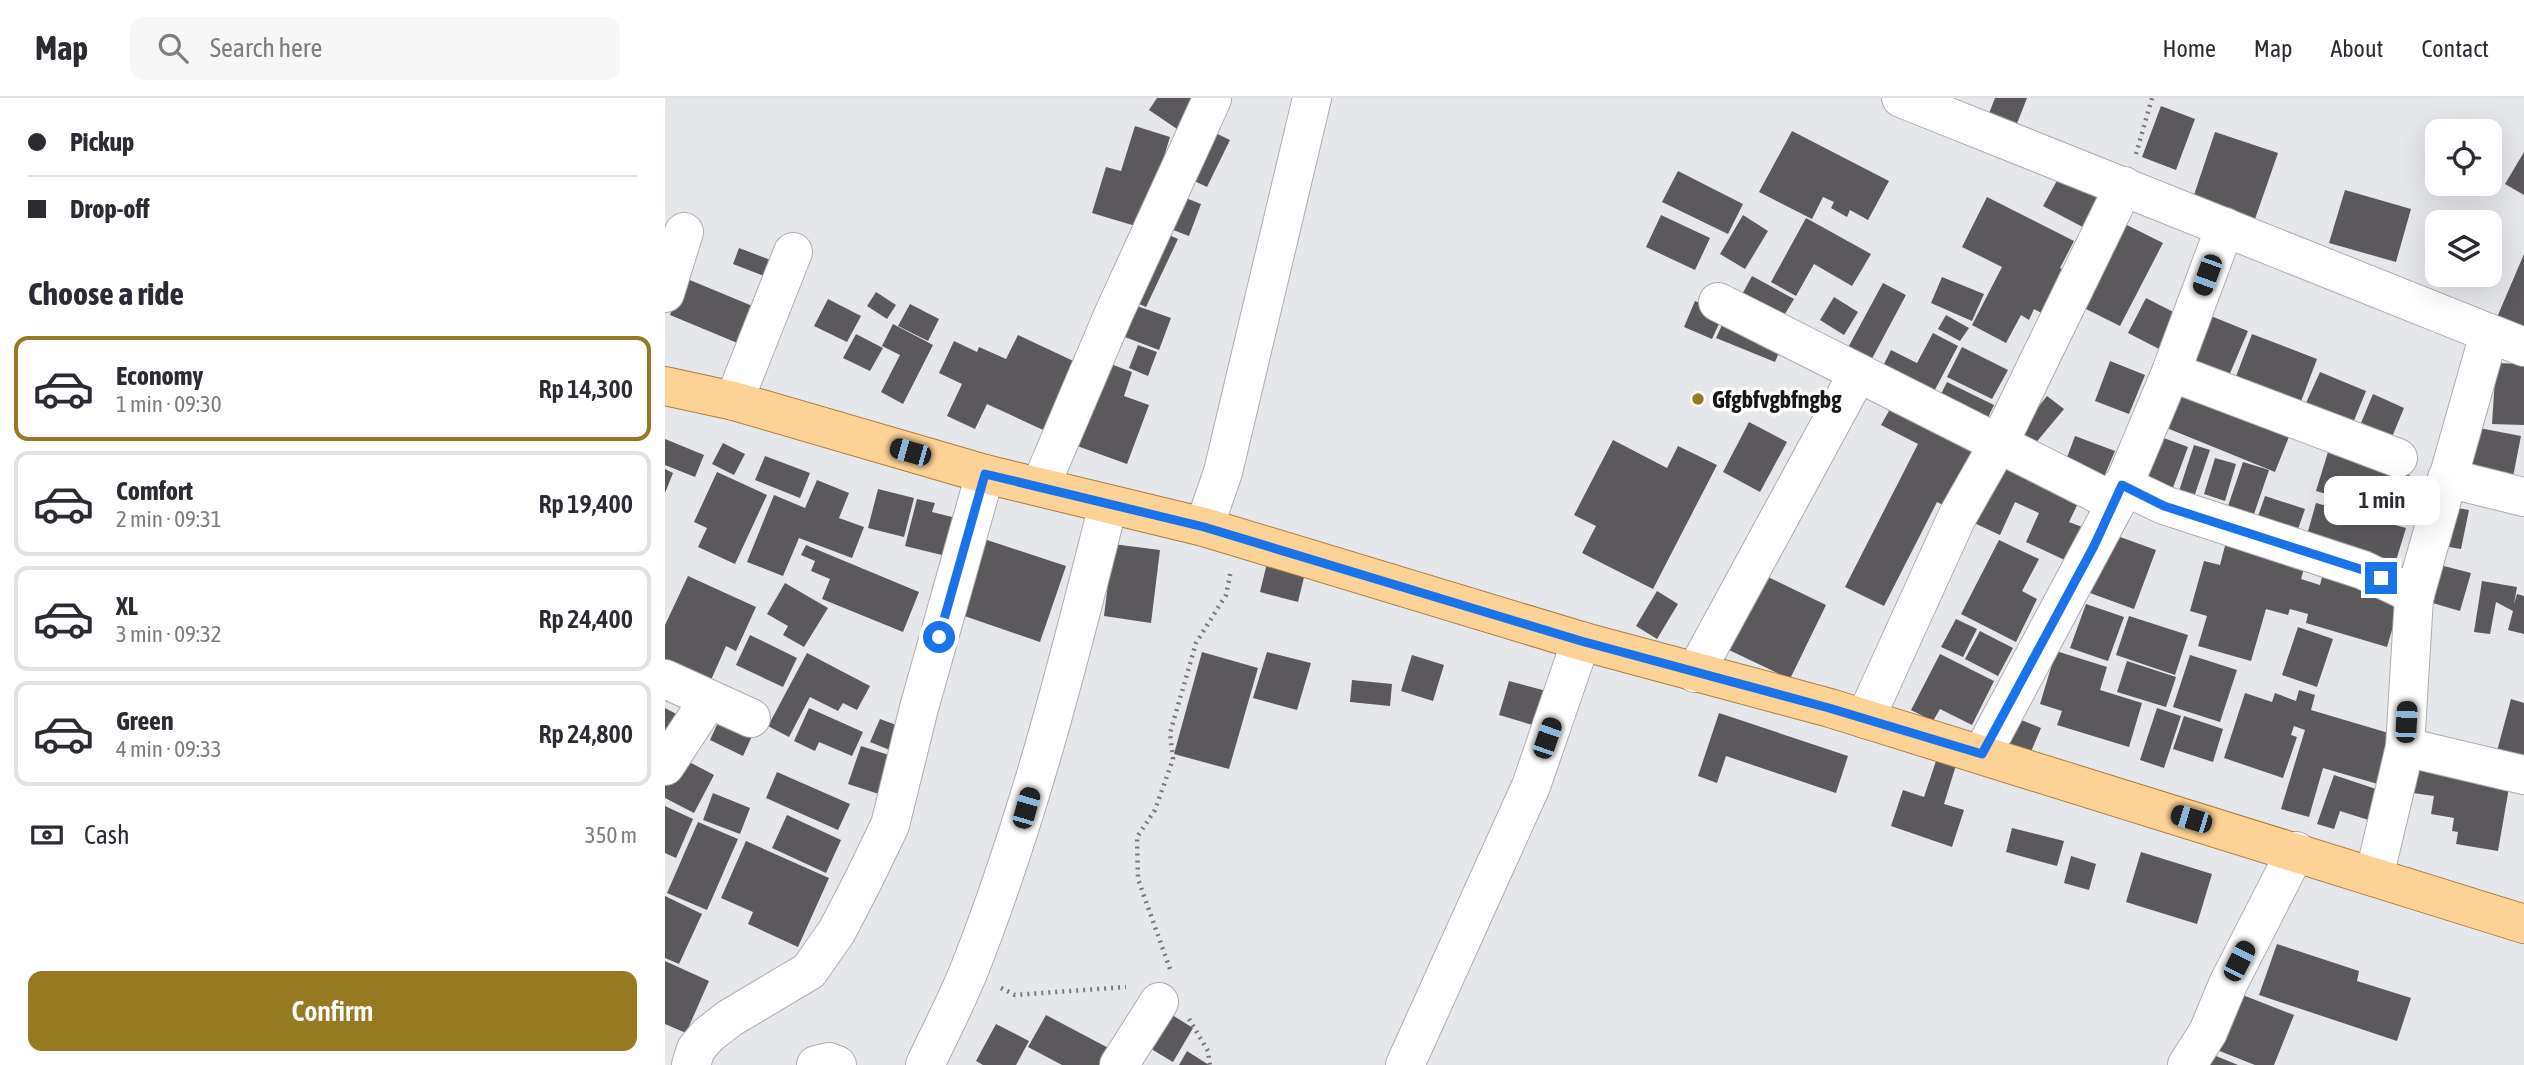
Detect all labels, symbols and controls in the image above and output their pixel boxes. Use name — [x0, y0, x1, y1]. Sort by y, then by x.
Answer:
search box — [130, 17, 620, 80]
text: Map — [35, 29, 88, 67]
icon: search — [154, 29, 192, 67]
text: Search here — [210, 33, 322, 63]
text: Home — [2162, 35, 2216, 62]
text: Map — [2254, 35, 2292, 62]
text: About — [2330, 35, 2383, 62]
text: Contact — [2421, 35, 2489, 62]
map controls — [2425, 119, 2502, 287]
button: locate — [2425, 119, 2502, 196]
text: Pickup — [70, 127, 134, 157]
text: Drop-off — [70, 194, 150, 224]
button: layers — [2425, 210, 2502, 287]
car — [2190, 252, 2225, 298]
text: Choose a ride — [28, 275, 184, 312]
icon: car — [32, 357, 95, 420]
text: Economy — [116, 361, 203, 391]
text: Rp 14,300 — [538, 374, 633, 404]
place label: Gfgbfvgbfngbg — [1712, 386, 1842, 413]
text: 1 min · 09:30 — [116, 391, 222, 417]
marker: Gfgbfvgbfngbg — [1690, 391, 1706, 407]
car — [887, 436, 934, 468]
icon: car — [32, 472, 95, 535]
text: Comfort — [116, 476, 193, 506]
callout: 1 min — [2323, 476, 2439, 526]
text: 1 min — [2359, 487, 2405, 513]
text: Rp 19,400 — [538, 489, 633, 519]
text: 2 min · 09:31 — [116, 506, 222, 532]
route end — [2365, 562, 2397, 594]
icon: car — [32, 587, 95, 650]
text: XL — [116, 591, 138, 621]
text: Rp 24,400 — [538, 604, 633, 634]
text: 3 min · 09:32 — [116, 621, 222, 647]
route start — [923, 621, 955, 653]
car — [2395, 700, 2418, 744]
icon: car — [32, 702, 95, 765]
text: Green — [116, 706, 174, 736]
car — [1531, 715, 1564, 761]
text: Rp 24,800 — [538, 719, 633, 749]
text: 4 min · 09:33 — [116, 736, 222, 762]
car — [1011, 785, 1042, 831]
car — [2168, 803, 2215, 835]
icon: cash — [28, 816, 66, 854]
text: Cash — [84, 820, 130, 850]
text: 350 m — [585, 822, 637, 848]
car — [2221, 938, 2258, 984]
button: Confirm — [28, 971, 637, 1051]

